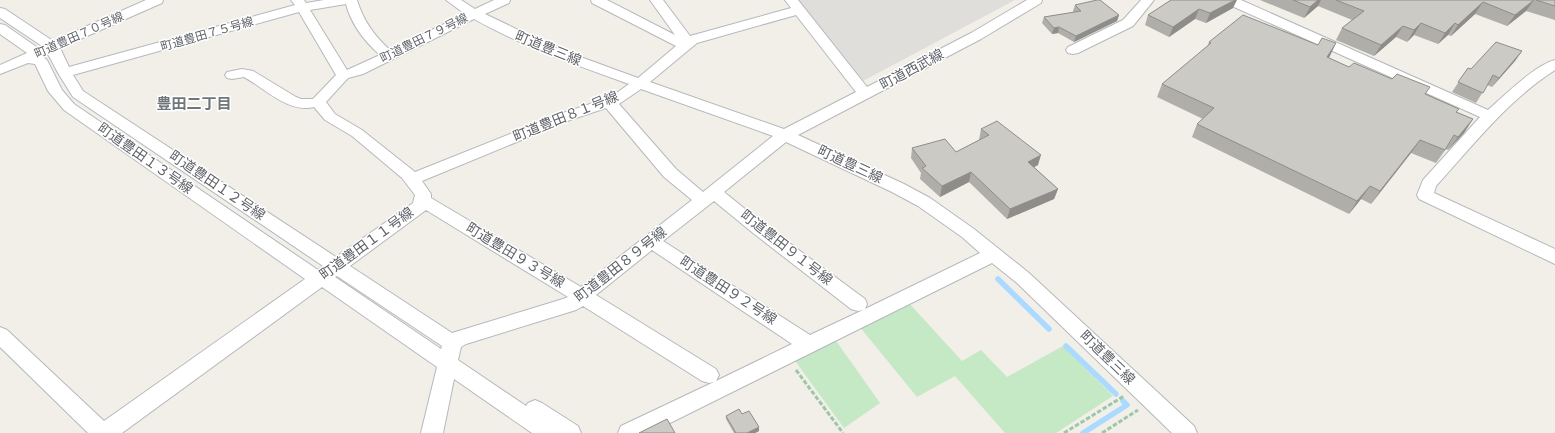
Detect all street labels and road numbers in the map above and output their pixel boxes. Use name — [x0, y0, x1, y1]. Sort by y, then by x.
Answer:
street label: 町道豊田７０号線 — [32, 9, 125, 60]
street label: 町道豊田７９号線 — [378, 11, 470, 64]
street label: 町道豊田７５号線 — [159, 14, 255, 53]
street label: 町道豊三線 — [513, 28, 583, 69]
street label: 町道西武線 — [877, 47, 946, 93]
street label: 町道豊田８１号線 — [511, 89, 621, 144]
street label: 町道豊田１３号線 — [95, 120, 195, 197]
street label: 町道豊三線 — [815, 143, 885, 186]
street label: 町道豊田１２号線 — [167, 148, 268, 223]
street label: 町道豊田１１号線 — [317, 205, 416, 283]
street label: 町道豊田９１号線 — [738, 207, 835, 288]
street label: 町道豊田９３号線 — [463, 220, 567, 291]
street label: 町道豊田８９号線 — [572, 224, 669, 305]
street label: 町道豊田９２号線 — [677, 254, 779, 327]
street label: 町道豊三線 — [1077, 328, 1138, 387]

